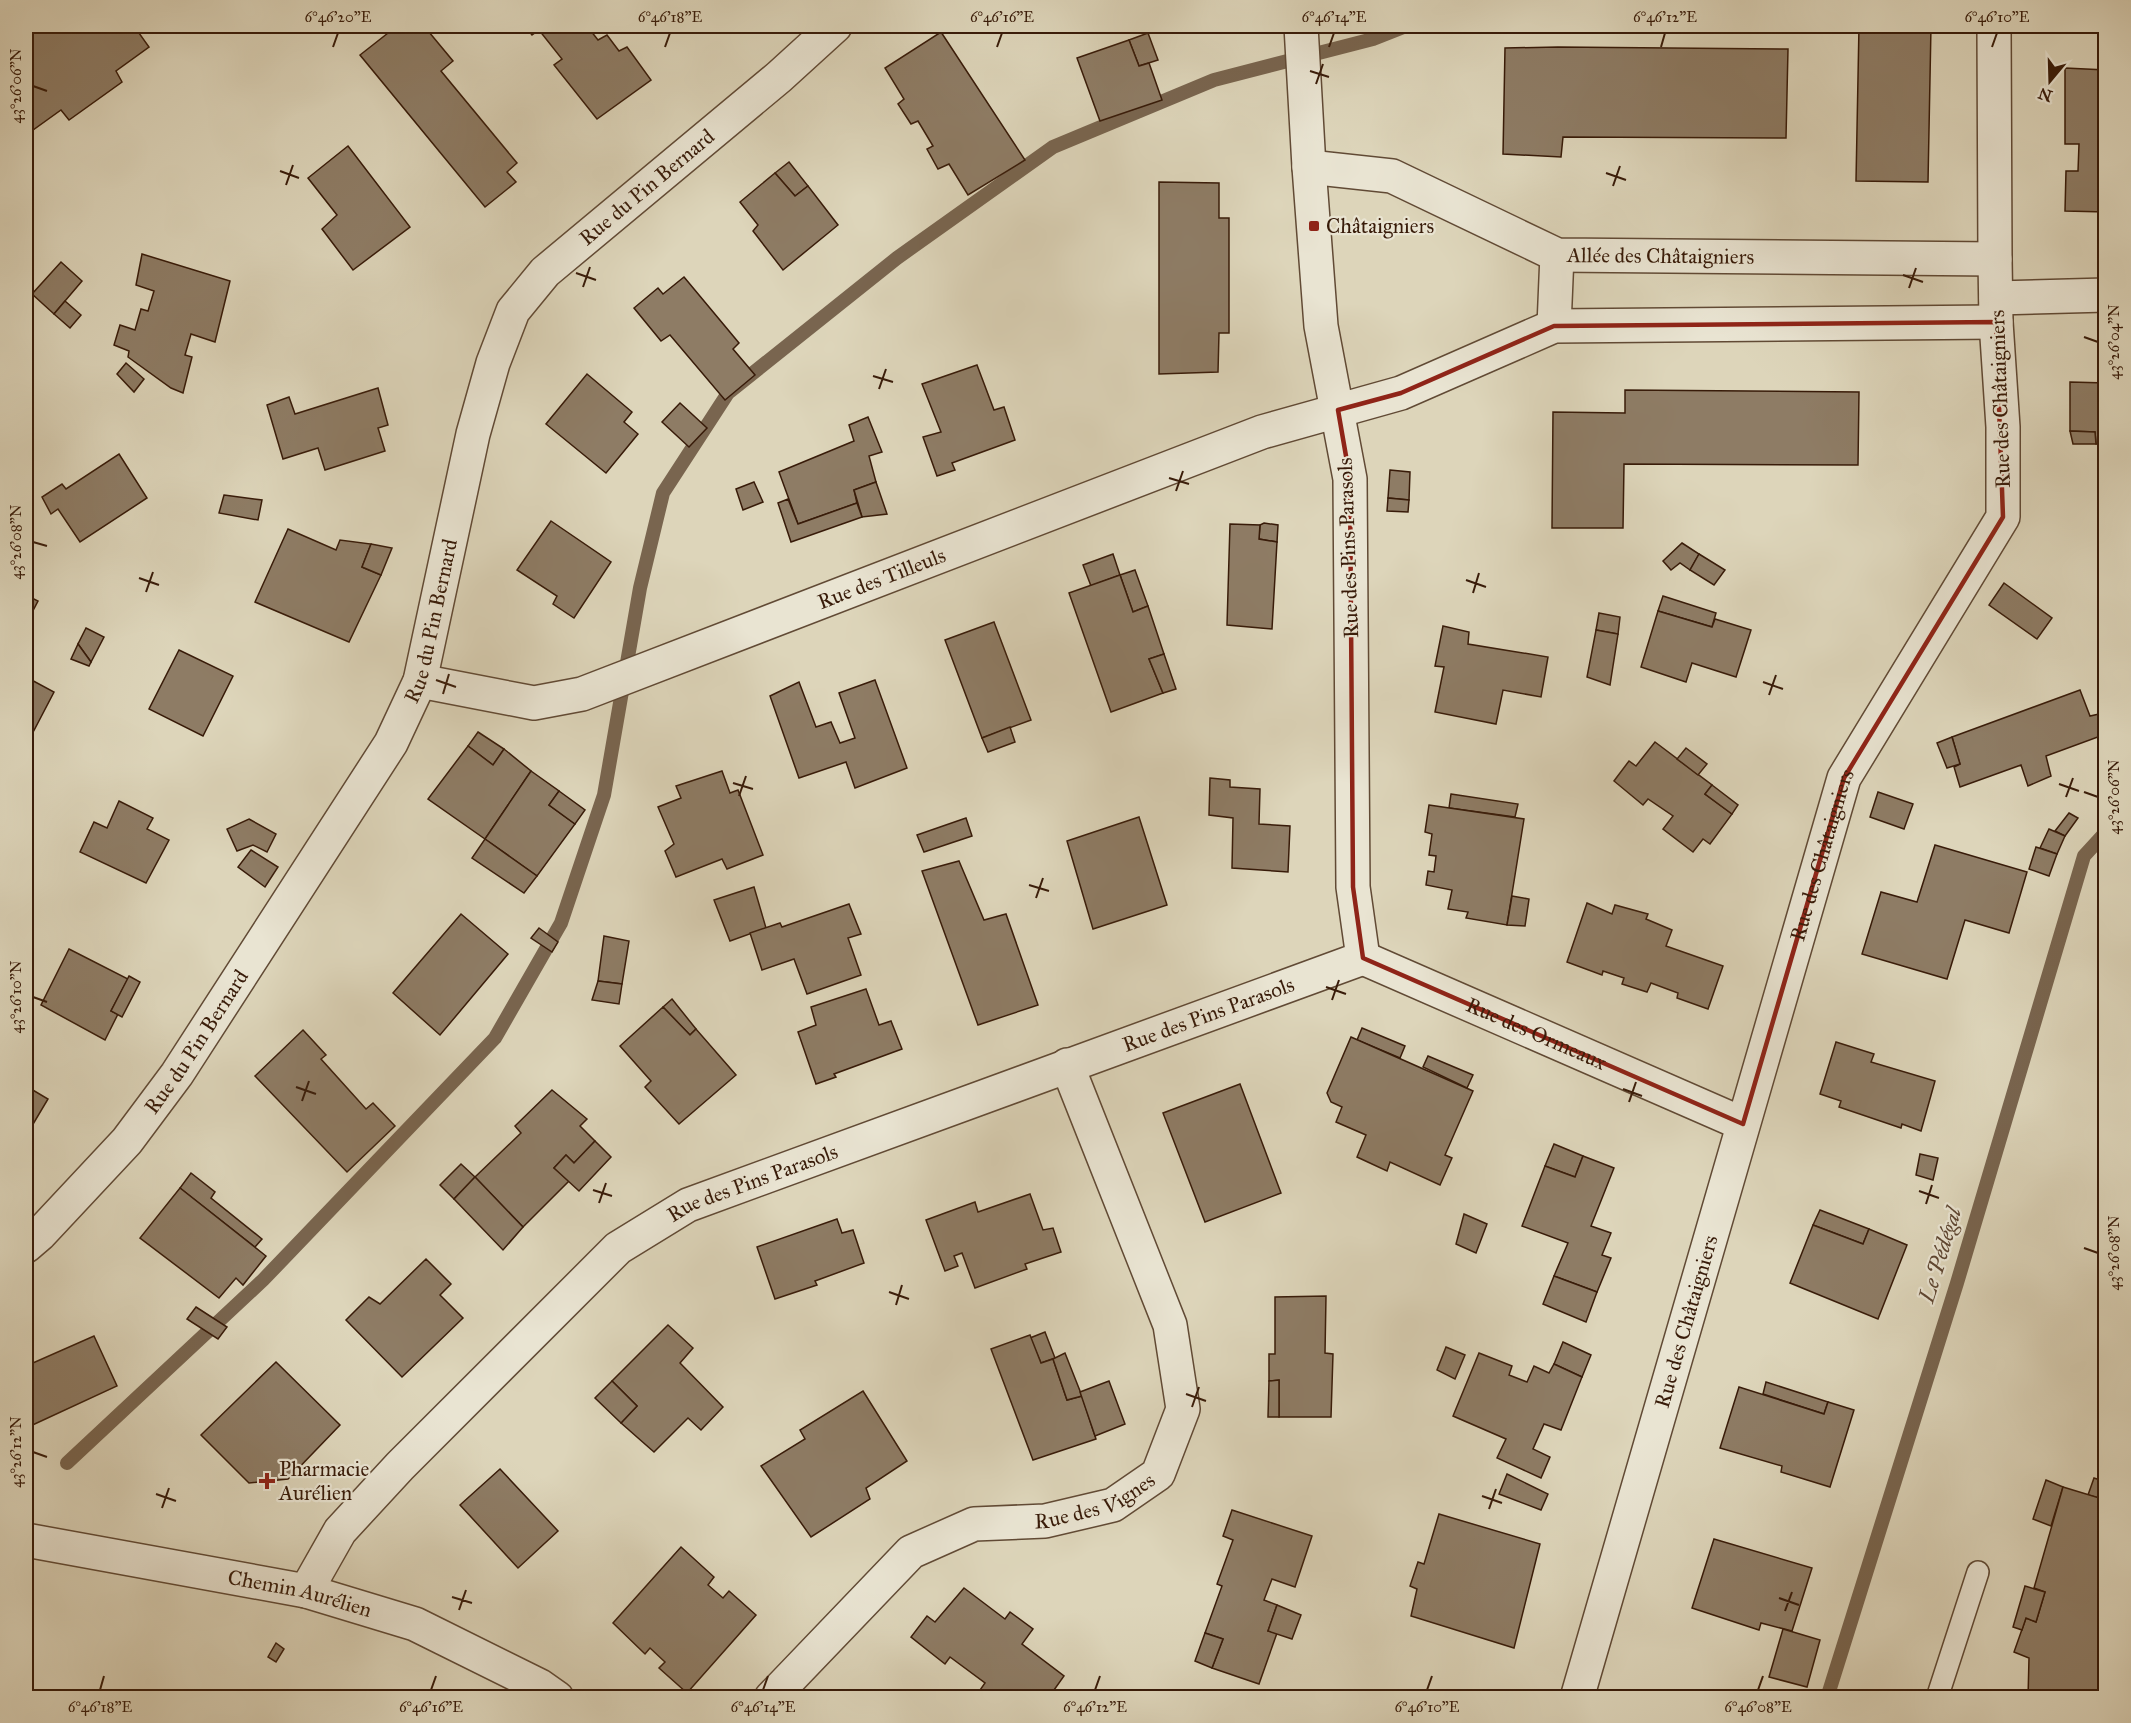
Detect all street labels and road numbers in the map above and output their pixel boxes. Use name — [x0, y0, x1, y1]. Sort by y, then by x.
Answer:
street label: Rue du Pin Bernard — [574, 123, 720, 251]
street label: Allée des Châtaigniers — [1566, 242, 1754, 270]
street label: Rue des Châtaigniers — [1984, 309, 2016, 489]
street label: Rue des Pins Parasols — [1332, 457, 1364, 639]
street label: Rue du Pin Bernard — [398, 536, 463, 707]
street label: Rue des Tilleuls — [814, 542, 949, 615]
street label: Rue des Châtaigniers — [1784, 763, 1860, 944]
street label: Rue du Pin Bernard — [139, 964, 254, 1119]
street label: Rue des Pins Parasols — [1119, 971, 1298, 1058]
street label: Rue des Ormeaux — [1462, 992, 1611, 1076]
street label: Rue des Pins Parasols — [662, 1138, 841, 1228]
street label: Rue des Châtaigniers — [1649, 1232, 1724, 1411]
street label: Rue des Vignes — [1034, 1467, 1160, 1534]
street label: Chemin Aurélien — [226, 1564, 375, 1623]

